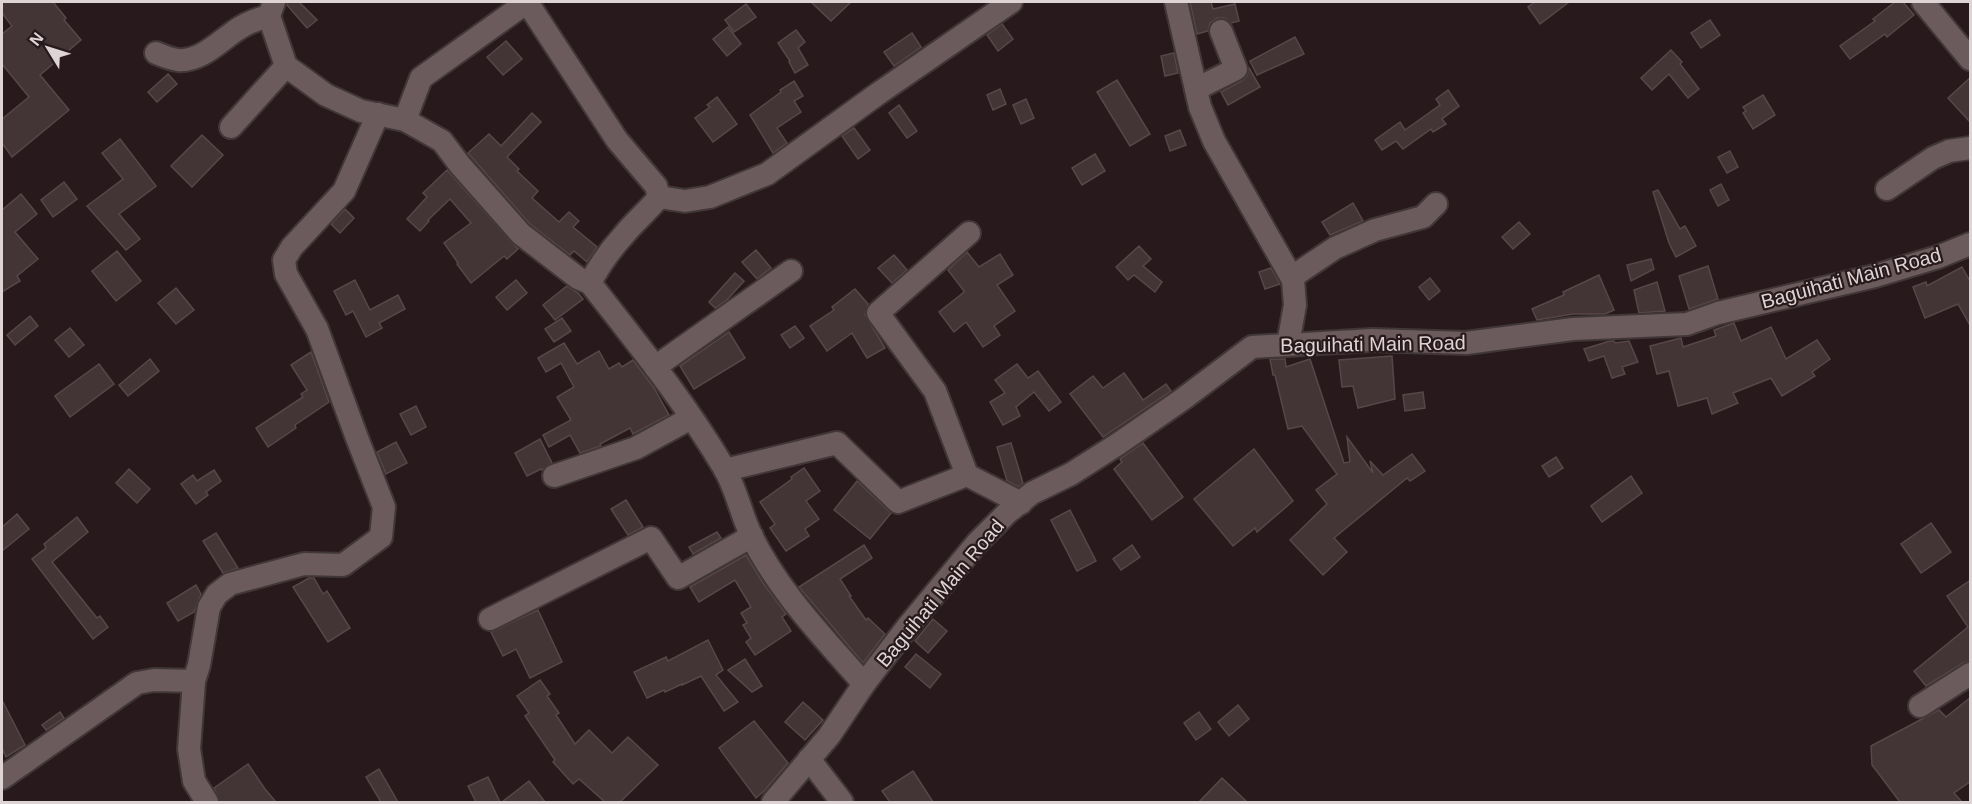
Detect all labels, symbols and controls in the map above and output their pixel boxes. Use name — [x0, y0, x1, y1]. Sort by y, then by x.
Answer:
north arrow — [18, 18, 78, 78]
text: N — [26, 29, 47, 49]
street label: Baguihati Main Road — [1758, 243, 1944, 313]
street label: Baguihati Main Road — [1280, 331, 1466, 357]
street label: Baguihati Main Road — [872, 515, 1008, 671]

